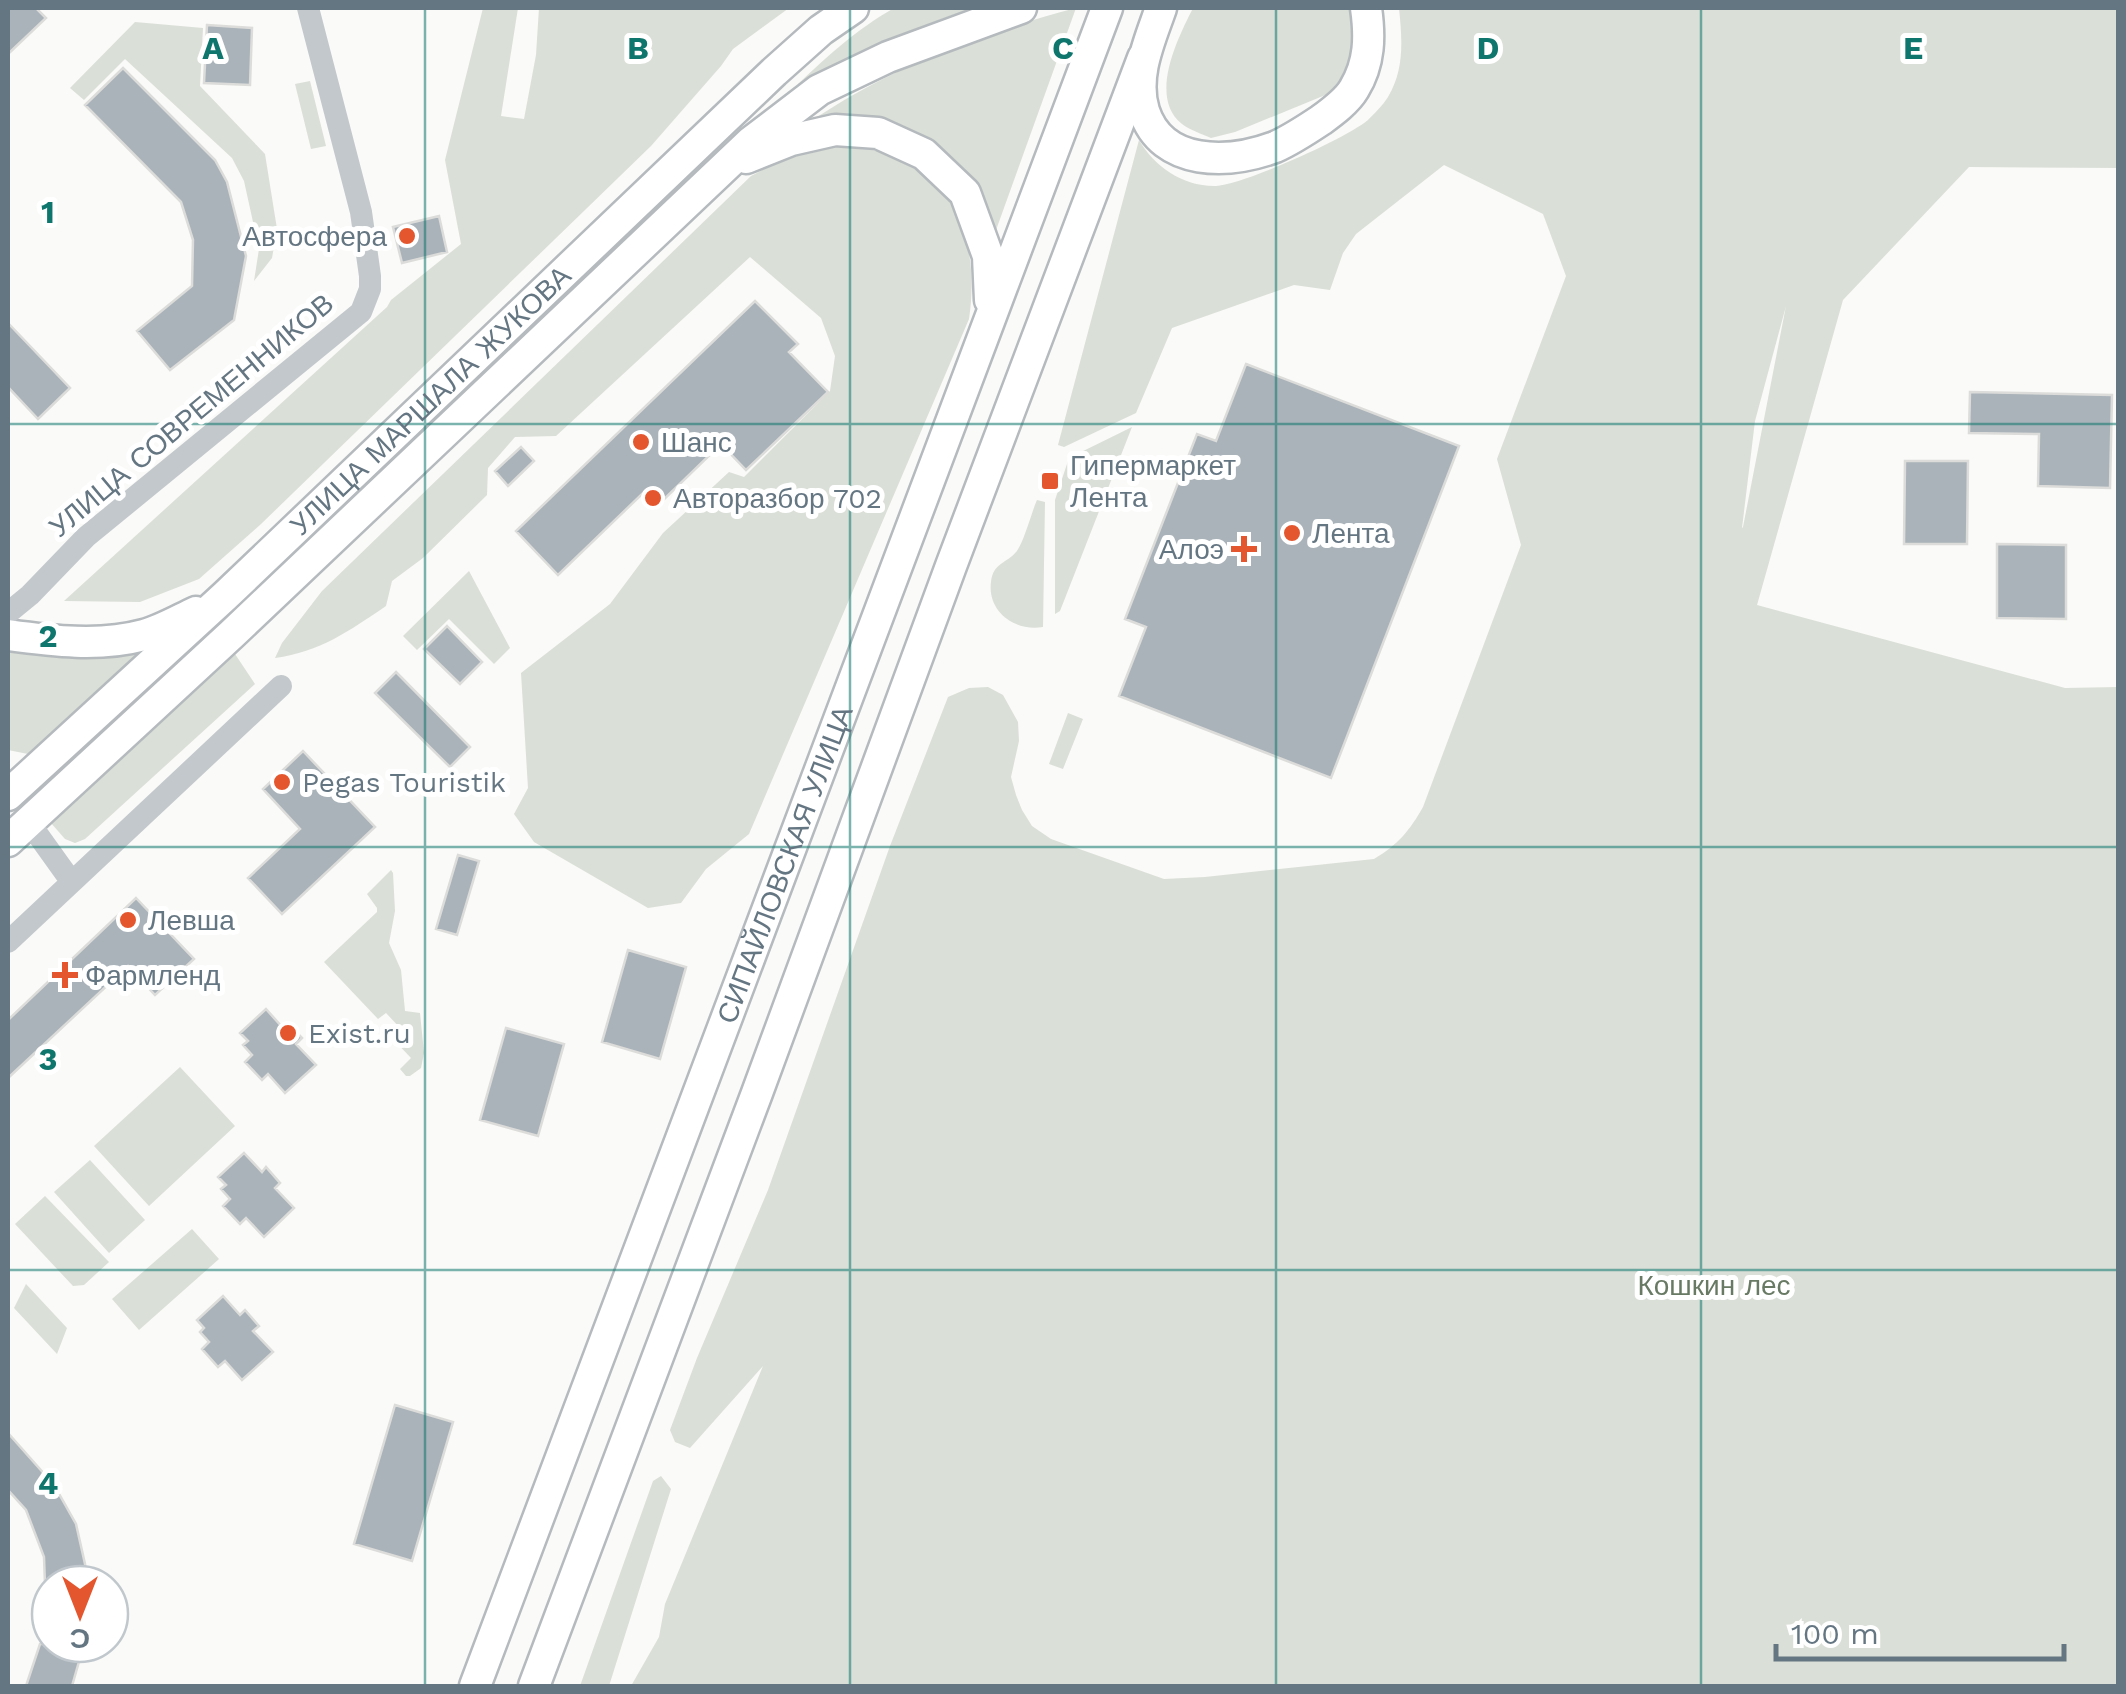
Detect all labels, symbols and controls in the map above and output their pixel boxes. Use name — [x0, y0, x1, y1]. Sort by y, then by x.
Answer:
text: A — [202, 29, 224, 67]
text: B — [627, 29, 649, 67]
text: C — [1052, 29, 1074, 67]
text: D — [1477, 29, 1499, 67]
text: E — [1903, 29, 1923, 67]
text: 1 — [41, 193, 55, 231]
place label: Автосфера — [242, 220, 387, 253]
marker: Автосфера — [396, 225, 418, 247]
street label: УЛИЦА МАРШАЛА ЖУКОВА — [283, 259, 578, 542]
street label: УЛИЦА СОВРЕМЕННИКОВ — [43, 287, 340, 544]
place label: Шанс — [661, 426, 732, 459]
marker: Шанс — [630, 431, 652, 453]
place label: Гипермаркет Лента — [1070, 449, 1236, 514]
marker: Гипермаркет Лента — [1039, 470, 1061, 492]
place label: Авторазбор 702 — [673, 482, 882, 515]
marker: Авторазбор 702 — [642, 487, 664, 509]
place label: Лента — [1312, 517, 1390, 550]
marker: Лента — [1281, 522, 1303, 544]
place label: Алоэ — [1159, 533, 1224, 566]
marker: Алоэ — [1233, 538, 1255, 560]
text: 2 — [38, 617, 58, 655]
street label: СИПАЙЛОВСКАЯ УЛИЦА — [710, 701, 860, 1028]
place label: Pegas Touristik — [302, 766, 506, 799]
marker: Pegas Touristik — [271, 771, 293, 793]
place label: Левша — [148, 904, 235, 937]
marker: Левша — [117, 909, 139, 931]
place label: Фармленд — [85, 959, 220, 992]
marker: Фармленд — [54, 964, 76, 986]
place label: Exist.ru — [308, 1017, 411, 1050]
marker: Exist.ru — [277, 1022, 299, 1044]
text: 3 — [39, 1040, 57, 1078]
park label: Кошкин лес — [1637, 1269, 1791, 1302]
text: 4 — [38, 1464, 58, 1502]
north arrow — [30, 1564, 130, 1664]
scale bar — [1776, 1599, 2064, 1661]
text: 100 m — [1791, 1616, 1879, 1651]
text: С — [70, 1622, 90, 1655]

